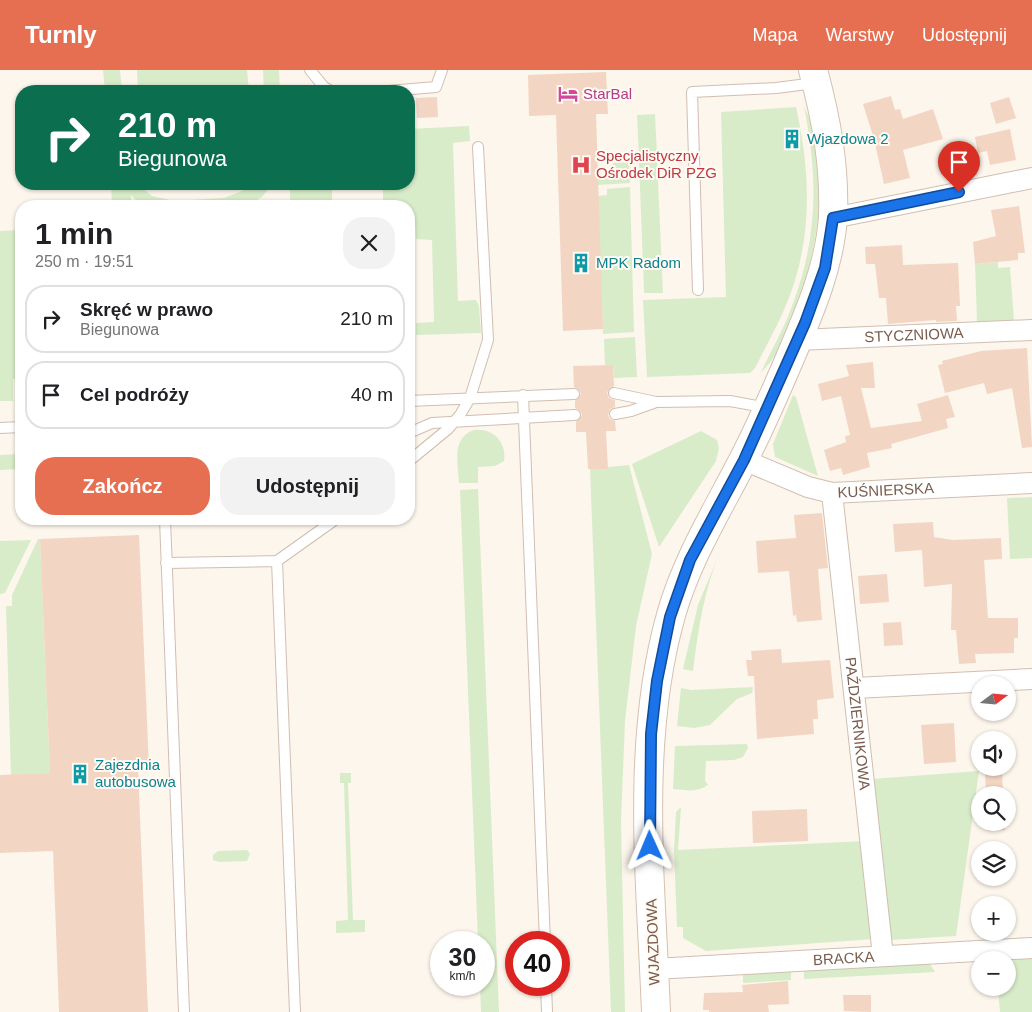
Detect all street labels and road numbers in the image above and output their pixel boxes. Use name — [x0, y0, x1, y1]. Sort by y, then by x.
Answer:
street label: STYCZNIOWA — [864, 324, 964, 345]
street label: KUŚNIERSKA — [837, 479, 934, 501]
street label: PAŹDZIERNIKOWA — [842, 656, 874, 791]
street label: WJAZDOWA — [642, 898, 663, 986]
street label: BRACKA — [812, 948, 875, 968]

